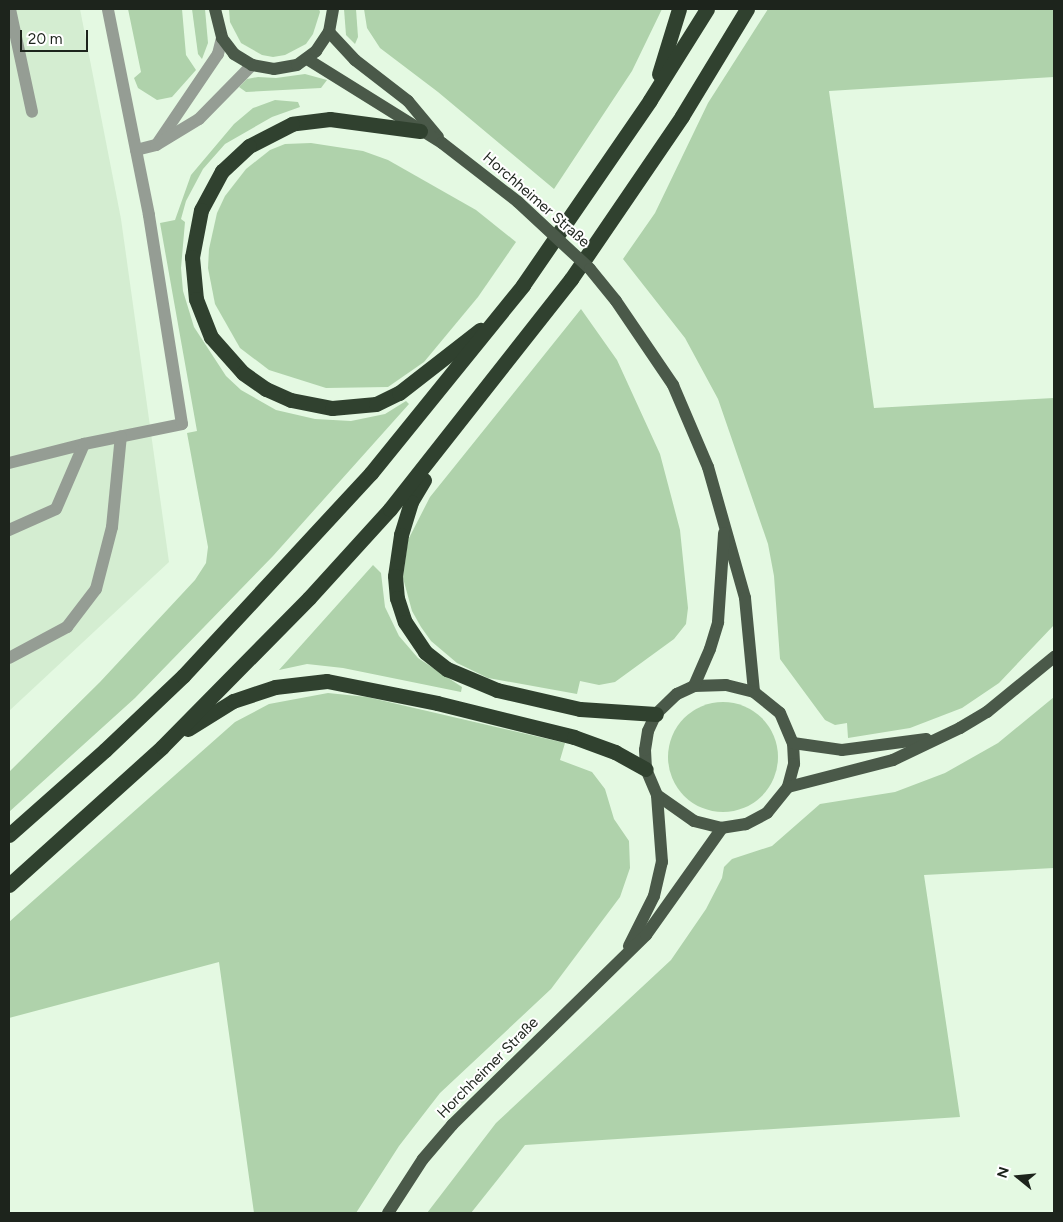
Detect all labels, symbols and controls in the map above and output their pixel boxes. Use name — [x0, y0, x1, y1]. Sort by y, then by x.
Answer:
scale bar — [22, 20, 90, 52]
text: 20 m — [28, 30, 62, 48]
street label: Horchheimer Straße — [479, 149, 593, 251]
street label: Horchheimer Straße — [434, 1014, 542, 1122]
north arrow — [993, 1152, 1043, 1202]
text: N — [993, 1165, 1013, 1180]

